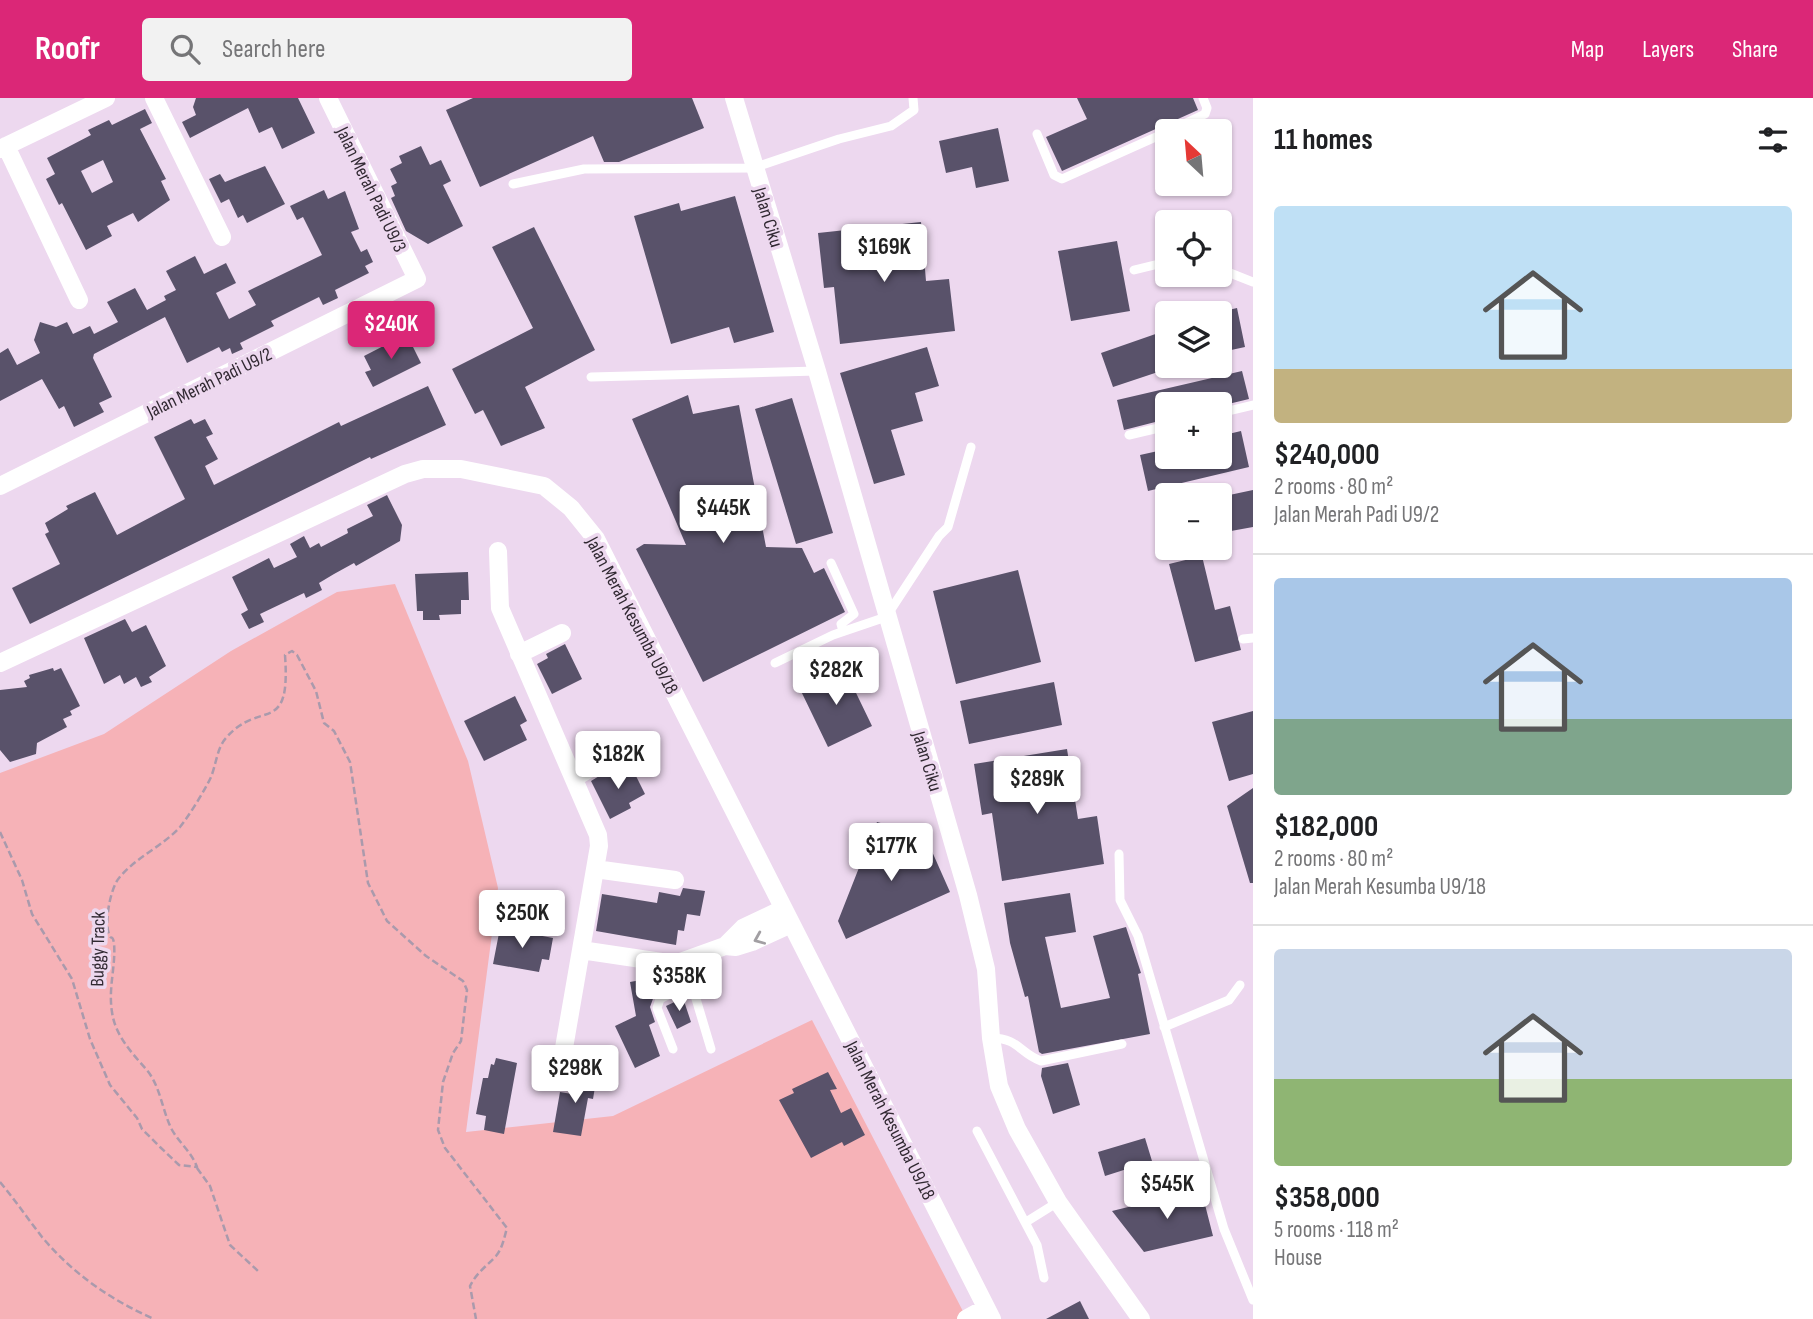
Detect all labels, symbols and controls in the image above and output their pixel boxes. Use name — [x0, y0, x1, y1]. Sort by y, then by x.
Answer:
search box — [142, 18, 632, 81]
text: Roofr — [35, 29, 100, 69]
icon: search — [166, 30, 204, 68]
text: Search here — [222, 34, 325, 65]
text: Map — [1571, 35, 1604, 64]
text: Layers — [1642, 35, 1694, 64]
text: Share — [1732, 35, 1778, 64]
north arrow — [1155, 119, 1232, 196]
map controls — [1155, 119, 1232, 560]
icon: filters — [1754, 121, 1792, 159]
street label: Jalan Merah Padi U9/3 — [330, 122, 411, 256]
text: 11 homes — [1274, 122, 1373, 158]
street label: Jalan Ciku — [747, 184, 788, 250]
button: locate — [1155, 210, 1232, 287]
pin: $169K — [835, 225, 933, 284]
text: $169K — [857, 233, 911, 261]
icon: home — [1470, 252, 1596, 378]
button: layers — [1155, 301, 1232, 378]
pin: $240K — [342, 302, 440, 361]
text: $240K — [364, 310, 418, 338]
street label: Jalan Merah Padi U9/2 — [142, 343, 276, 424]
button: + — [1155, 392, 1232, 469]
text: $240,000 — [1274, 437, 1380, 473]
text: 2 rooms · 80 m² — [1274, 473, 1393, 501]
button: − — [1155, 483, 1232, 560]
pin: $445K — [674, 486, 772, 545]
text: $445K — [696, 494, 750, 522]
text: Jalan Merah Padi U9/2 — [1274, 501, 1439, 529]
street label: Jalan Merah Kesumba U9/18 — [580, 532, 683, 698]
icon: home — [1470, 624, 1596, 750]
pin: $282K — [787, 648, 885, 707]
text: $282K — [809, 656, 863, 684]
street label: Jalan Ciku — [906, 728, 947, 794]
pin: $182K — [569, 732, 667, 791]
text: $182K — [591, 740, 645, 768]
pin: $289K — [988, 756, 1086, 816]
text: $289K — [1010, 765, 1064, 793]
text: $182,000 — [1274, 809, 1378, 845]
pin: $177K — [842, 824, 940, 883]
text: $177K — [865, 832, 917, 860]
text: 2 rooms · 80 m² — [1274, 845, 1393, 873]
text: Jalan Merah Kesumba U9/18 — [1274, 873, 1486, 901]
pin: $250K — [473, 890, 571, 950]
text: $250K — [495, 899, 549, 927]
street label: Buggy Track — [86, 910, 111, 987]
one-way arrow — [754, 931, 766, 945]
pin: $358K — [630, 954, 728, 1013]
text: $358K — [652, 962, 706, 990]
icon: home — [1470, 995, 1596, 1121]
street label: Jalan Merah Kesumba U9/18 — [839, 1037, 940, 1204]
pin: $298K — [526, 1046, 624, 1105]
text: $298K — [548, 1054, 602, 1082]
pin: $545K — [1118, 1162, 1216, 1221]
text: $545K — [1140, 1170, 1194, 1198]
text: $358,000 — [1274, 1180, 1380, 1216]
text: 5 rooms · 118 m² — [1274, 1216, 1399, 1244]
text: House — [1274, 1244, 1322, 1272]

